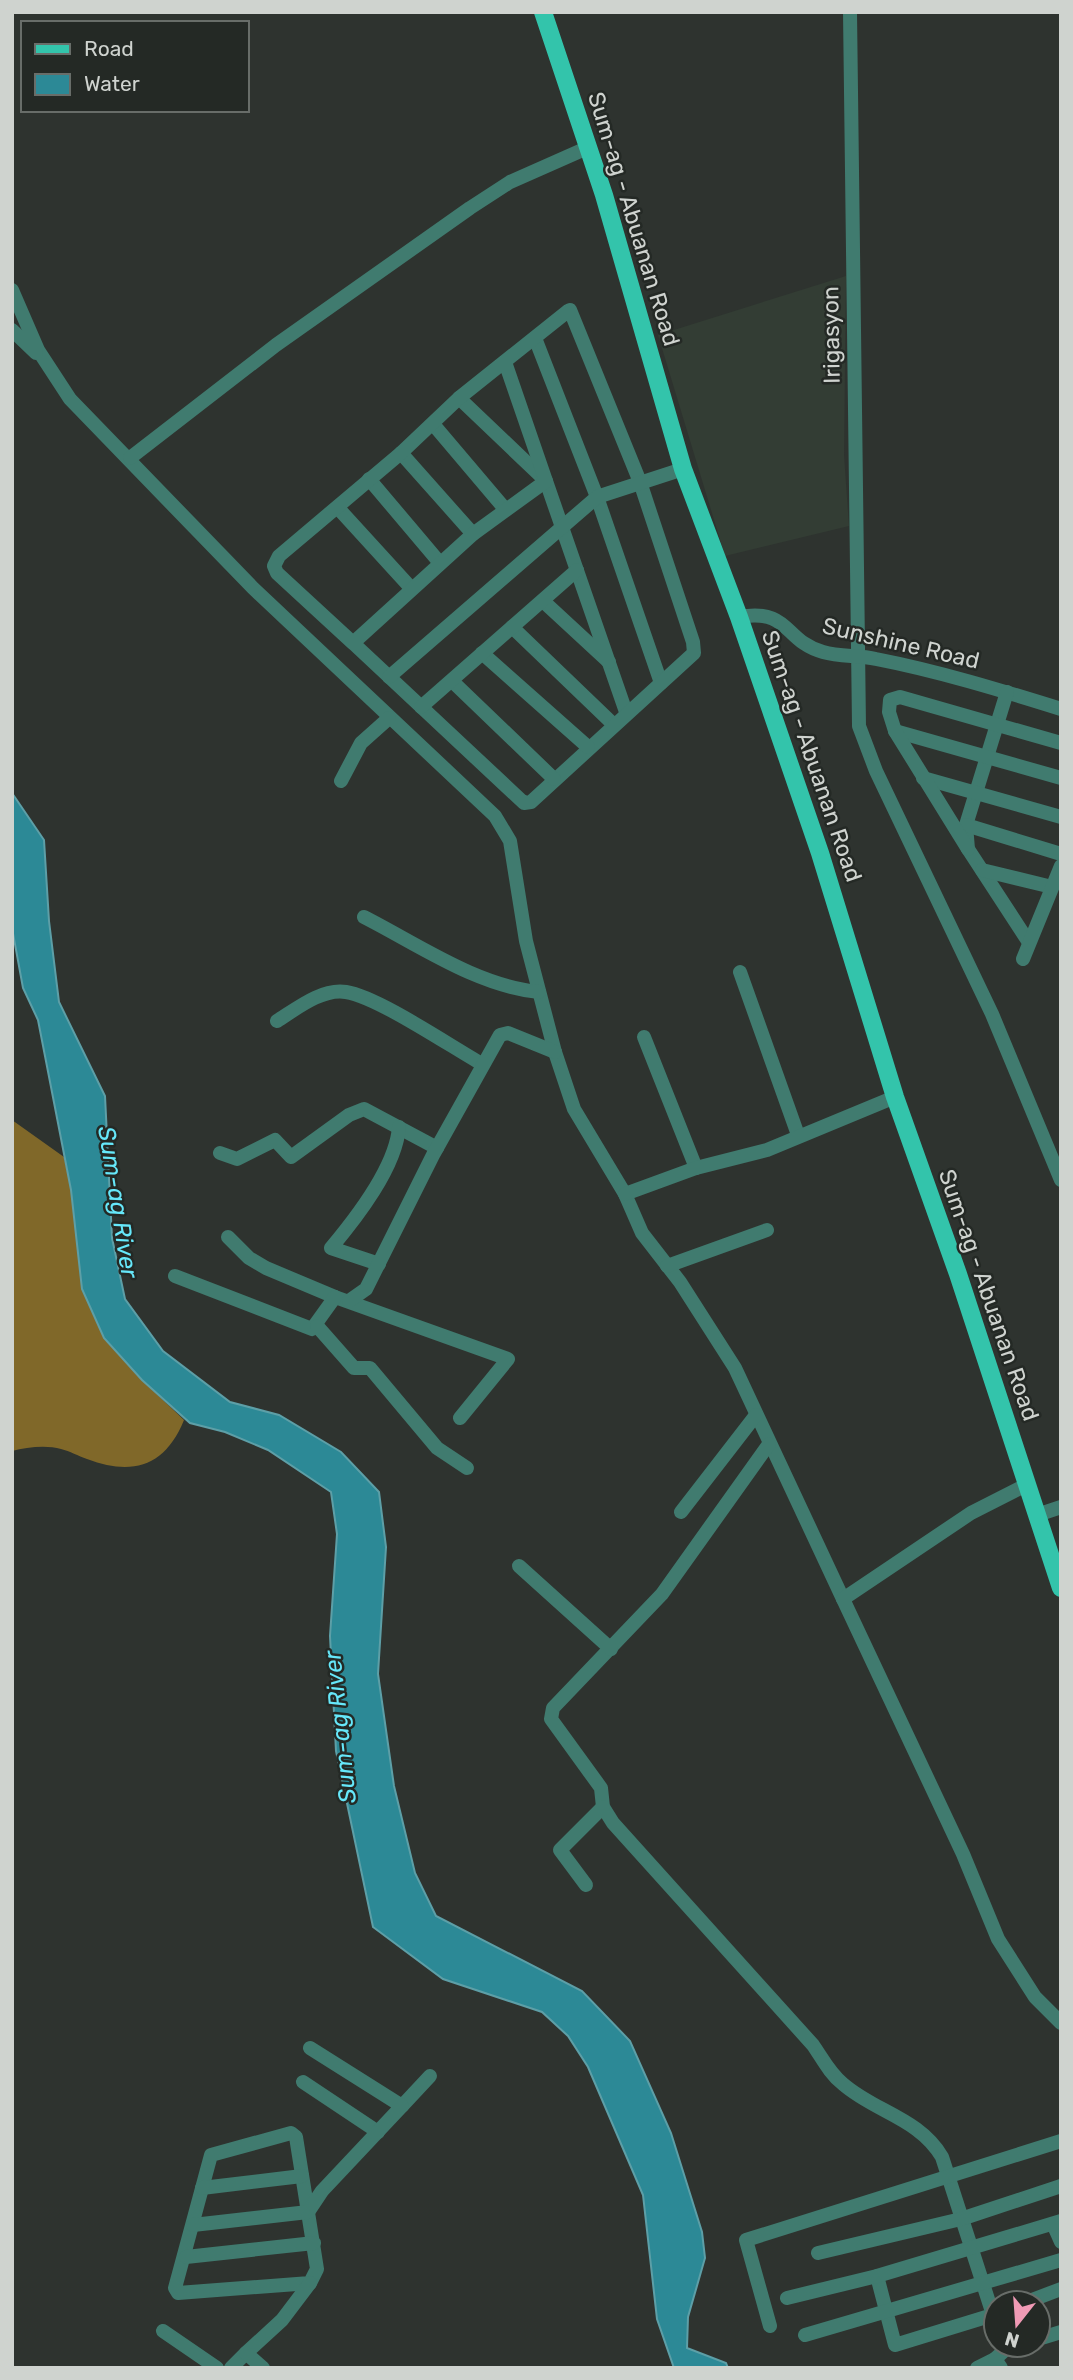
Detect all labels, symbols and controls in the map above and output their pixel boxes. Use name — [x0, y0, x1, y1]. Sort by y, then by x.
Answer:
legend — [21, 21, 248, 112]
text: Road — [84, 36, 134, 61]
text: Water — [84, 71, 140, 96]
street label: Sum-ag - Abuanan Road — [582, 89, 686, 349]
street label: Irigasyon — [816, 286, 846, 384]
street label: Sunshine Road — [820, 611, 982, 675]
street label: Sum-ag - Abuanan Road — [756, 627, 868, 885]
water label: Sum-ag River — [92, 1124, 144, 1281]
street label: Sum-ag - Abuanan Road — [933, 1166, 1045, 1424]
water label: Sum-ag River — [318, 1648, 362, 1805]
north arrow — [982, 2289, 1052, 2359]
text: N — [1002, 2327, 1022, 2353]

